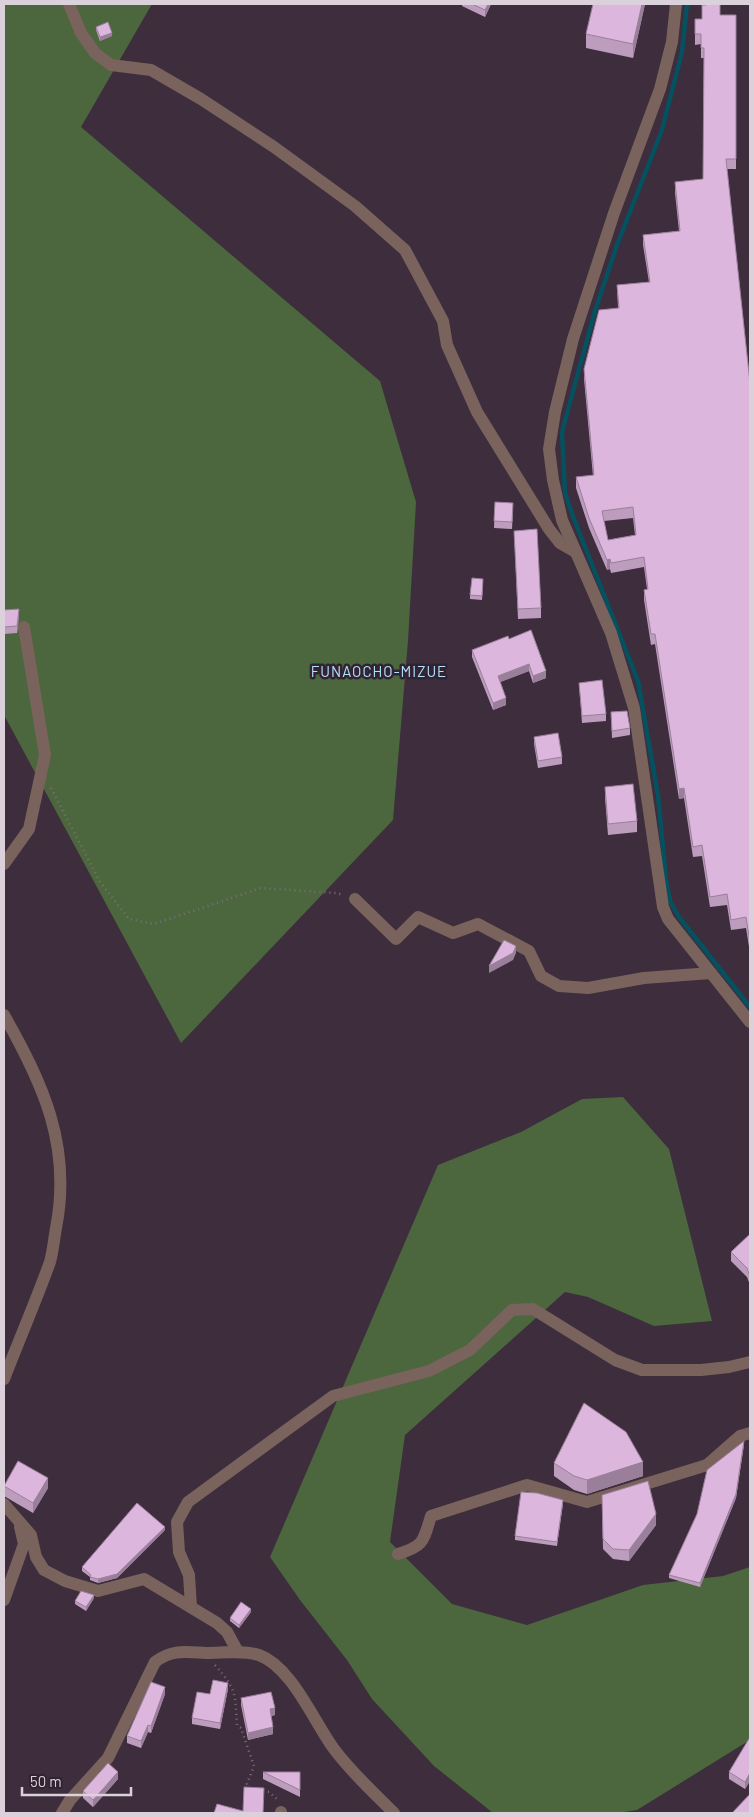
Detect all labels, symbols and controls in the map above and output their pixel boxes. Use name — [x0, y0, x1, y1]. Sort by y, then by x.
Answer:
district label: FUNAOCHO-MIZUE — [311, 662, 447, 680]
scale bar — [22, 1764, 131, 1796]
text: 50 m — [30, 1772, 62, 1790]

